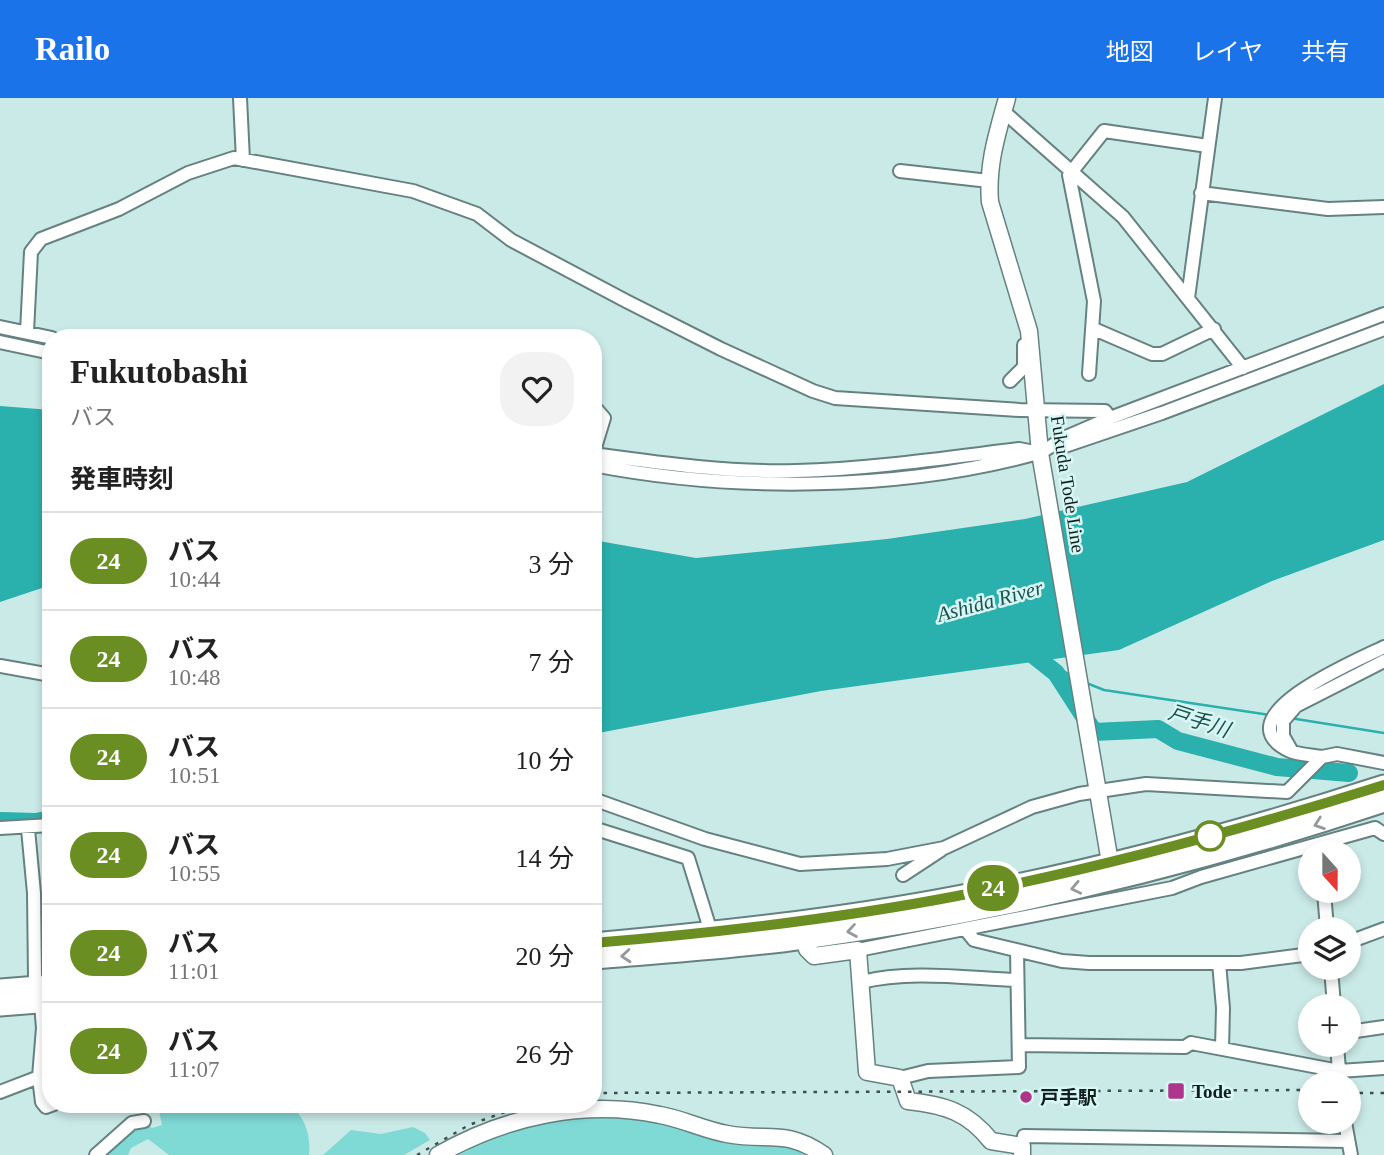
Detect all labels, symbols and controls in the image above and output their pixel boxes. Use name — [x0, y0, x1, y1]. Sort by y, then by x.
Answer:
text: Railo — [35, 31, 110, 67]
text: 地図 — [1106, 39, 1154, 65]
text: レイヤ — [1192, 39, 1263, 65]
text: 共有 — [1301, 39, 1349, 65]
button: heart — [500, 352, 574, 426]
text: Fukutobashi — [70, 354, 248, 390]
text: バス — [70, 405, 116, 430]
street label: Fukuda Tode Line — [1047, 414, 1089, 554]
text: 発車時刻 — [70, 465, 174, 494]
text: バス — [168, 537, 220, 566]
text: 24 — [97, 548, 121, 574]
text: 3 分 — [528, 550, 574, 579]
text: 10:44 — [168, 567, 220, 592]
water label: Ashida River — [932, 575, 1047, 627]
text: バス — [168, 635, 220, 664]
text: 24 — [97, 646, 121, 672]
text: 7 分 — [528, 648, 574, 677]
text: 10:48 — [168, 665, 220, 690]
water label: 戸手川 — [1165, 700, 1235, 743]
text: バス — [168, 733, 220, 762]
text: 24 — [97, 744, 121, 770]
text: 10 分 — [515, 746, 574, 775]
text: 10:51 — [168, 763, 220, 788]
one-way arrow — [1314, 816, 1326, 830]
unlabelled marker — [1195, 821, 1225, 851]
text: バス — [168, 831, 220, 860]
north arrow — [1298, 840, 1362, 903]
map controls — [1298, 840, 1361, 1134]
text: 24 — [97, 842, 121, 868]
text: 14 分 — [515, 844, 574, 873]
text: 10:55 — [168, 861, 220, 886]
line badge: 24 — [962, 865, 1024, 911]
text: 24 — [981, 875, 1005, 901]
one-way arrow — [1070, 880, 1082, 894]
button: layers — [1298, 917, 1361, 980]
one-way arrow — [847, 923, 858, 938]
text: バス — [168, 929, 220, 958]
text: 24 — [97, 940, 121, 966]
text: 20 分 — [515, 942, 574, 971]
one-way arrow — [621, 948, 632, 963]
text: 11:01 — [168, 959, 220, 984]
button: + — [1298, 994, 1361, 1057]
text: バス — [168, 1027, 220, 1056]
text: 24 — [97, 1038, 121, 1064]
text: 26 分 — [515, 1040, 574, 1069]
text: 11:07 — [168, 1057, 220, 1082]
button: − — [1298, 1071, 1361, 1134]
marker: Tode — [1166, 1081, 1186, 1101]
place label: Tode — [1192, 1081, 1231, 1102]
place label: 戸手駅 — [1040, 1087, 1097, 1108]
marker: 戸手駅 — [1018, 1089, 1034, 1105]

